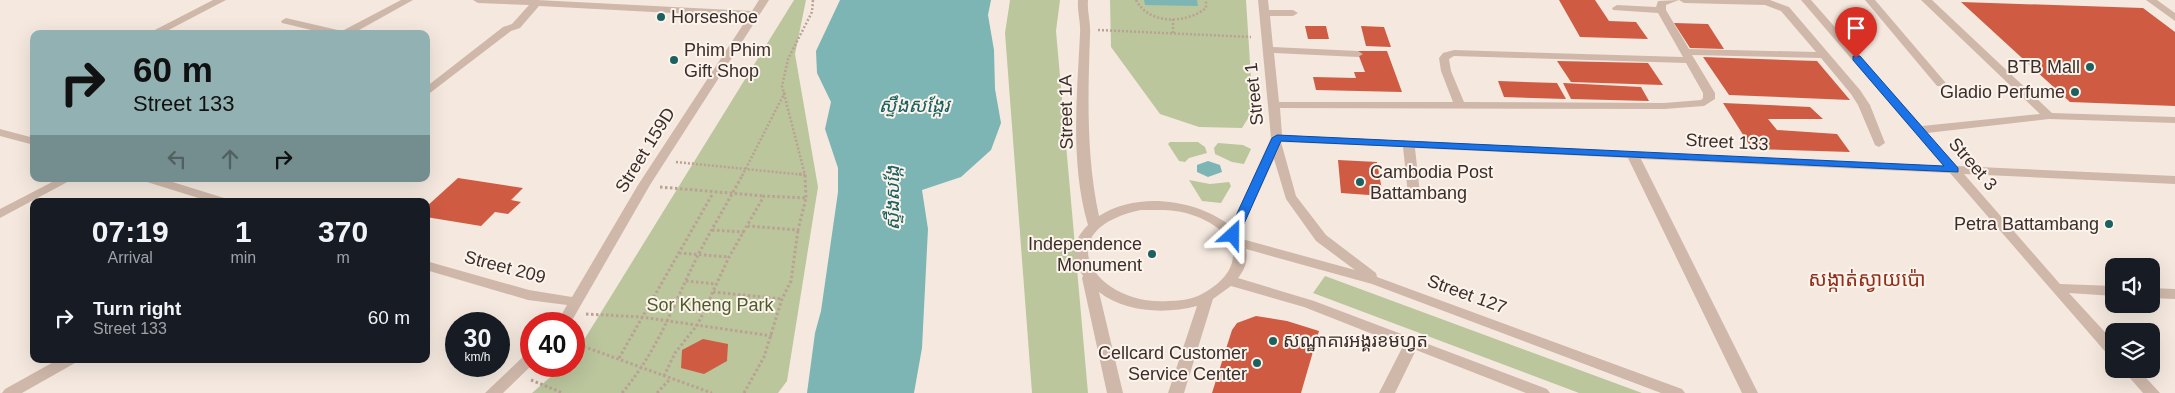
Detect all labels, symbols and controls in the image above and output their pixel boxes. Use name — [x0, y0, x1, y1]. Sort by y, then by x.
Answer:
place label: Horseshoe — [671, 7, 758, 27]
pin — [1835, 7, 1877, 58]
marker: Horseshoe — [655, 11, 667, 23]
icon: arrive — [1842, 14, 1870, 42]
place label: Phim Phim Gift Shop — [684, 40, 771, 81]
icon: right — [50, 50, 115, 115]
text: 60 m — [133, 50, 213, 89]
marker: Phim Phim Gift Shop — [668, 54, 680, 66]
place label: BTB Mall — [2007, 57, 2080, 77]
marker: BTB Mall — [2084, 61, 2096, 73]
street label: Street 1 — [1241, 62, 1267, 126]
street label: Street 1A — [1055, 74, 1077, 150]
place label: Gladio Perfume — [1940, 82, 2065, 102]
marker: Gladio Perfume — [2069, 86, 2081, 98]
text: Street 133 — [133, 91, 235, 116]
water label: ស្ទឹងសង្កែរ — [879, 95, 952, 117]
street label: Street 159D — [611, 104, 679, 196]
street label: Street 133 — [1685, 130, 1769, 154]
street label: Street 3 — [1945, 134, 2001, 194]
icon: left — [163, 145, 191, 173]
icon: ahead — [216, 145, 244, 173]
icon: right — [269, 145, 297, 173]
place label: Cambodia Post Battambang — [1370, 162, 1493, 203]
water label: ស្ទឹងសង្កែ — [882, 166, 904, 230]
marker: Cambodia Post Battambang — [1354, 176, 1366, 188]
position arrow — [1206, 208, 1258, 260]
place label: Petra Battambang — [1954, 214, 2099, 234]
text: 07:19 — [92, 215, 169, 248]
text: 1 — [235, 215, 252, 248]
text: 370 — [318, 215, 368, 248]
marker: Petra Battambang — [2103, 218, 2115, 230]
place label: Independence Monument — [1028, 234, 1142, 275]
street label: Street 209 — [462, 247, 548, 287]
marker: Independence Monument — [1146, 248, 1158, 260]
text: Arrival — [108, 249, 153, 266]
text: min — [230, 249, 256, 266]
text: m — [336, 249, 350, 266]
map controls — [2105, 258, 2160, 378]
button: sound — [2105, 258, 2160, 313]
district label: សង្កាត់ស្វាយប៉ោ — [1808, 268, 1926, 292]
street label: Street 127 — [1425, 270, 1509, 318]
park label: Sor Kheng Park — [646, 295, 775, 315]
text: Turn right — [93, 298, 181, 319]
icon: right — [50, 304, 78, 332]
text: 60 m — [368, 307, 410, 328]
speed limit sign: 40 — [520, 312, 585, 377]
text: Street 133 — [93, 320, 167, 337]
button: layers — [2105, 323, 2160, 378]
text: 30 — [464, 324, 491, 352]
place label: សណ្ឋាគារអង្គរខមហ្វត — [1283, 331, 1428, 352]
marker: សណ្ឋាគារអង្គរខមហ្វត — [1267, 335, 1279, 347]
place label: Cellcard Customer Service Center — [1098, 343, 1247, 384]
text: km/h — [464, 350, 491, 364]
marker: Cellcard Customer Service Center — [1251, 357, 1263, 369]

